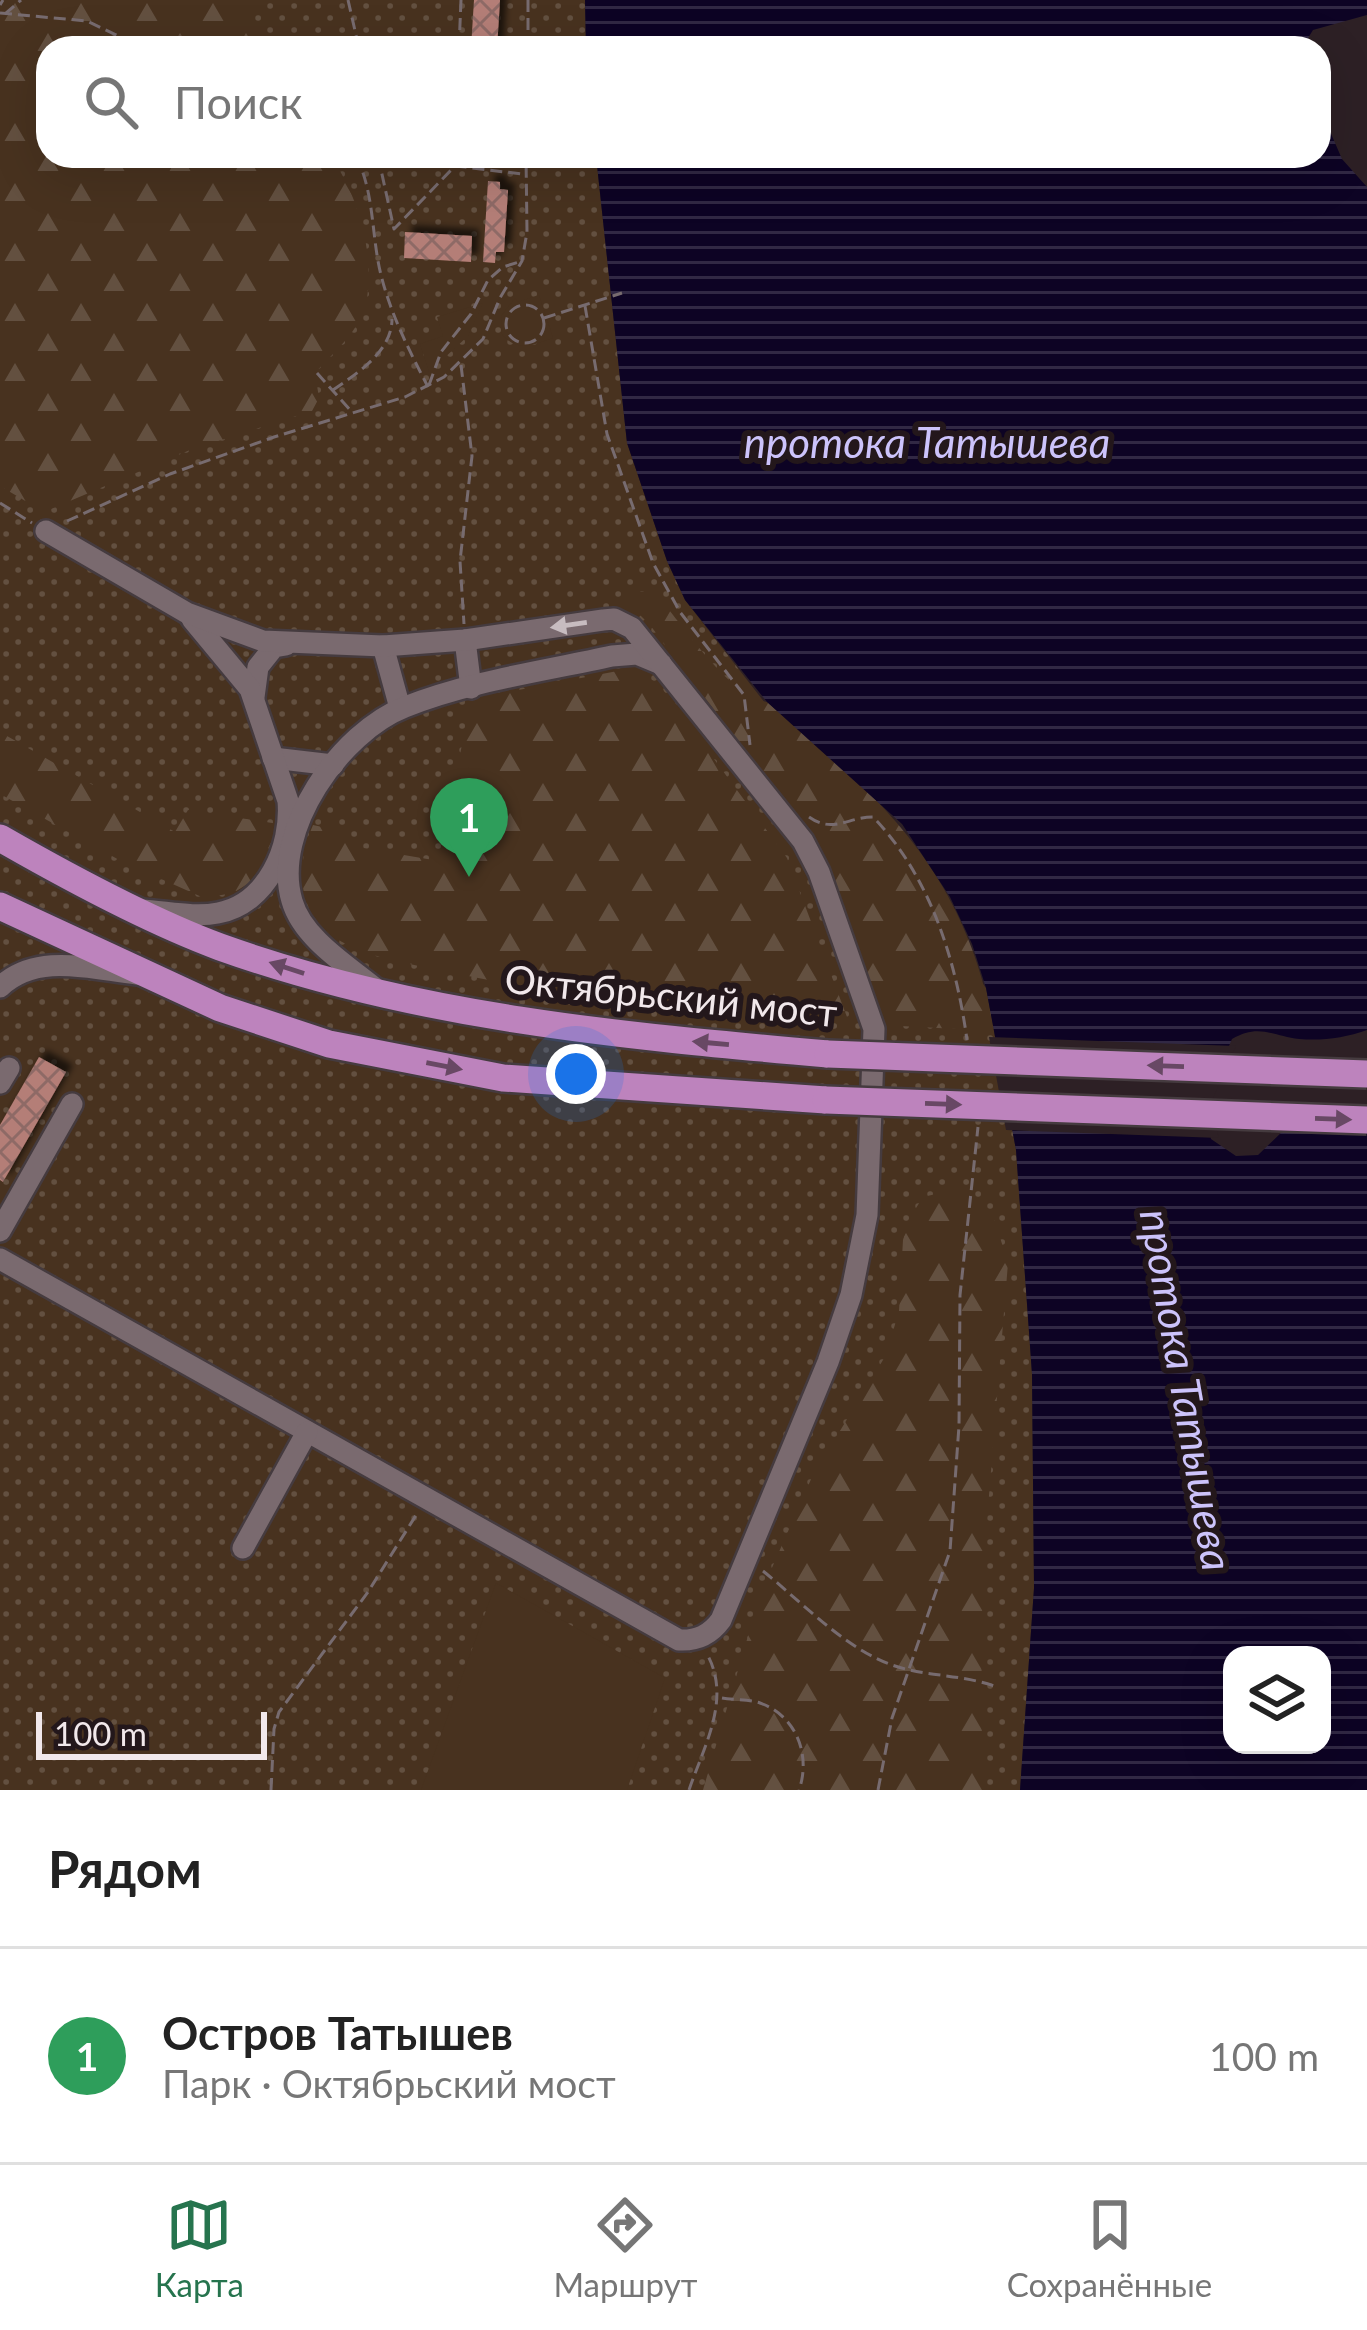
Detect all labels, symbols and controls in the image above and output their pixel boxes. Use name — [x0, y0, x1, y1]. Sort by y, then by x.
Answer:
search box — [36, 36, 1331, 168]
icon: search — [78, 69, 144, 135]
text: Поиск — [174, 75, 303, 129]
water label: протока Татышева — [744, 417, 1110, 467]
one-way arrow — [550, 616, 587, 635]
pin: 1 — [430, 778, 508, 877]
street label: Октябрьский мост — [503, 955, 840, 1035]
one-way arrow — [268, 958, 305, 977]
one-way arrow — [692, 1034, 729, 1053]
your location — [546, 1044, 606, 1104]
one-way arrow — [426, 1057, 463, 1076]
one-way arrow — [1146, 1057, 1184, 1076]
one-way arrow — [925, 1095, 963, 1114]
one-way arrow — [1315, 1110, 1353, 1129]
water label: протока Татышева — [1131, 1205, 1243, 1575]
map controls — [1223, 1646, 1331, 1754]
button: layers — [1223, 1646, 1331, 1754]
scale bar — [36, 1706, 267, 1759]
text: 100 m — [54, 1713, 147, 1753]
text: Рядом — [48, 1838, 202, 1899]
text: Остров Татышев — [162, 2006, 513, 2060]
text: 1 — [76, 2033, 98, 2079]
text: 100 m — [1209, 2033, 1319, 2079]
text: Парк · Октябрьский мост — [162, 2060, 616, 2106]
tab: Карта — [155, 2192, 244, 2304]
tab: Маршрут — [553, 2192, 697, 2304]
tab: Сохранённые — [1007, 2192, 1212, 2304]

